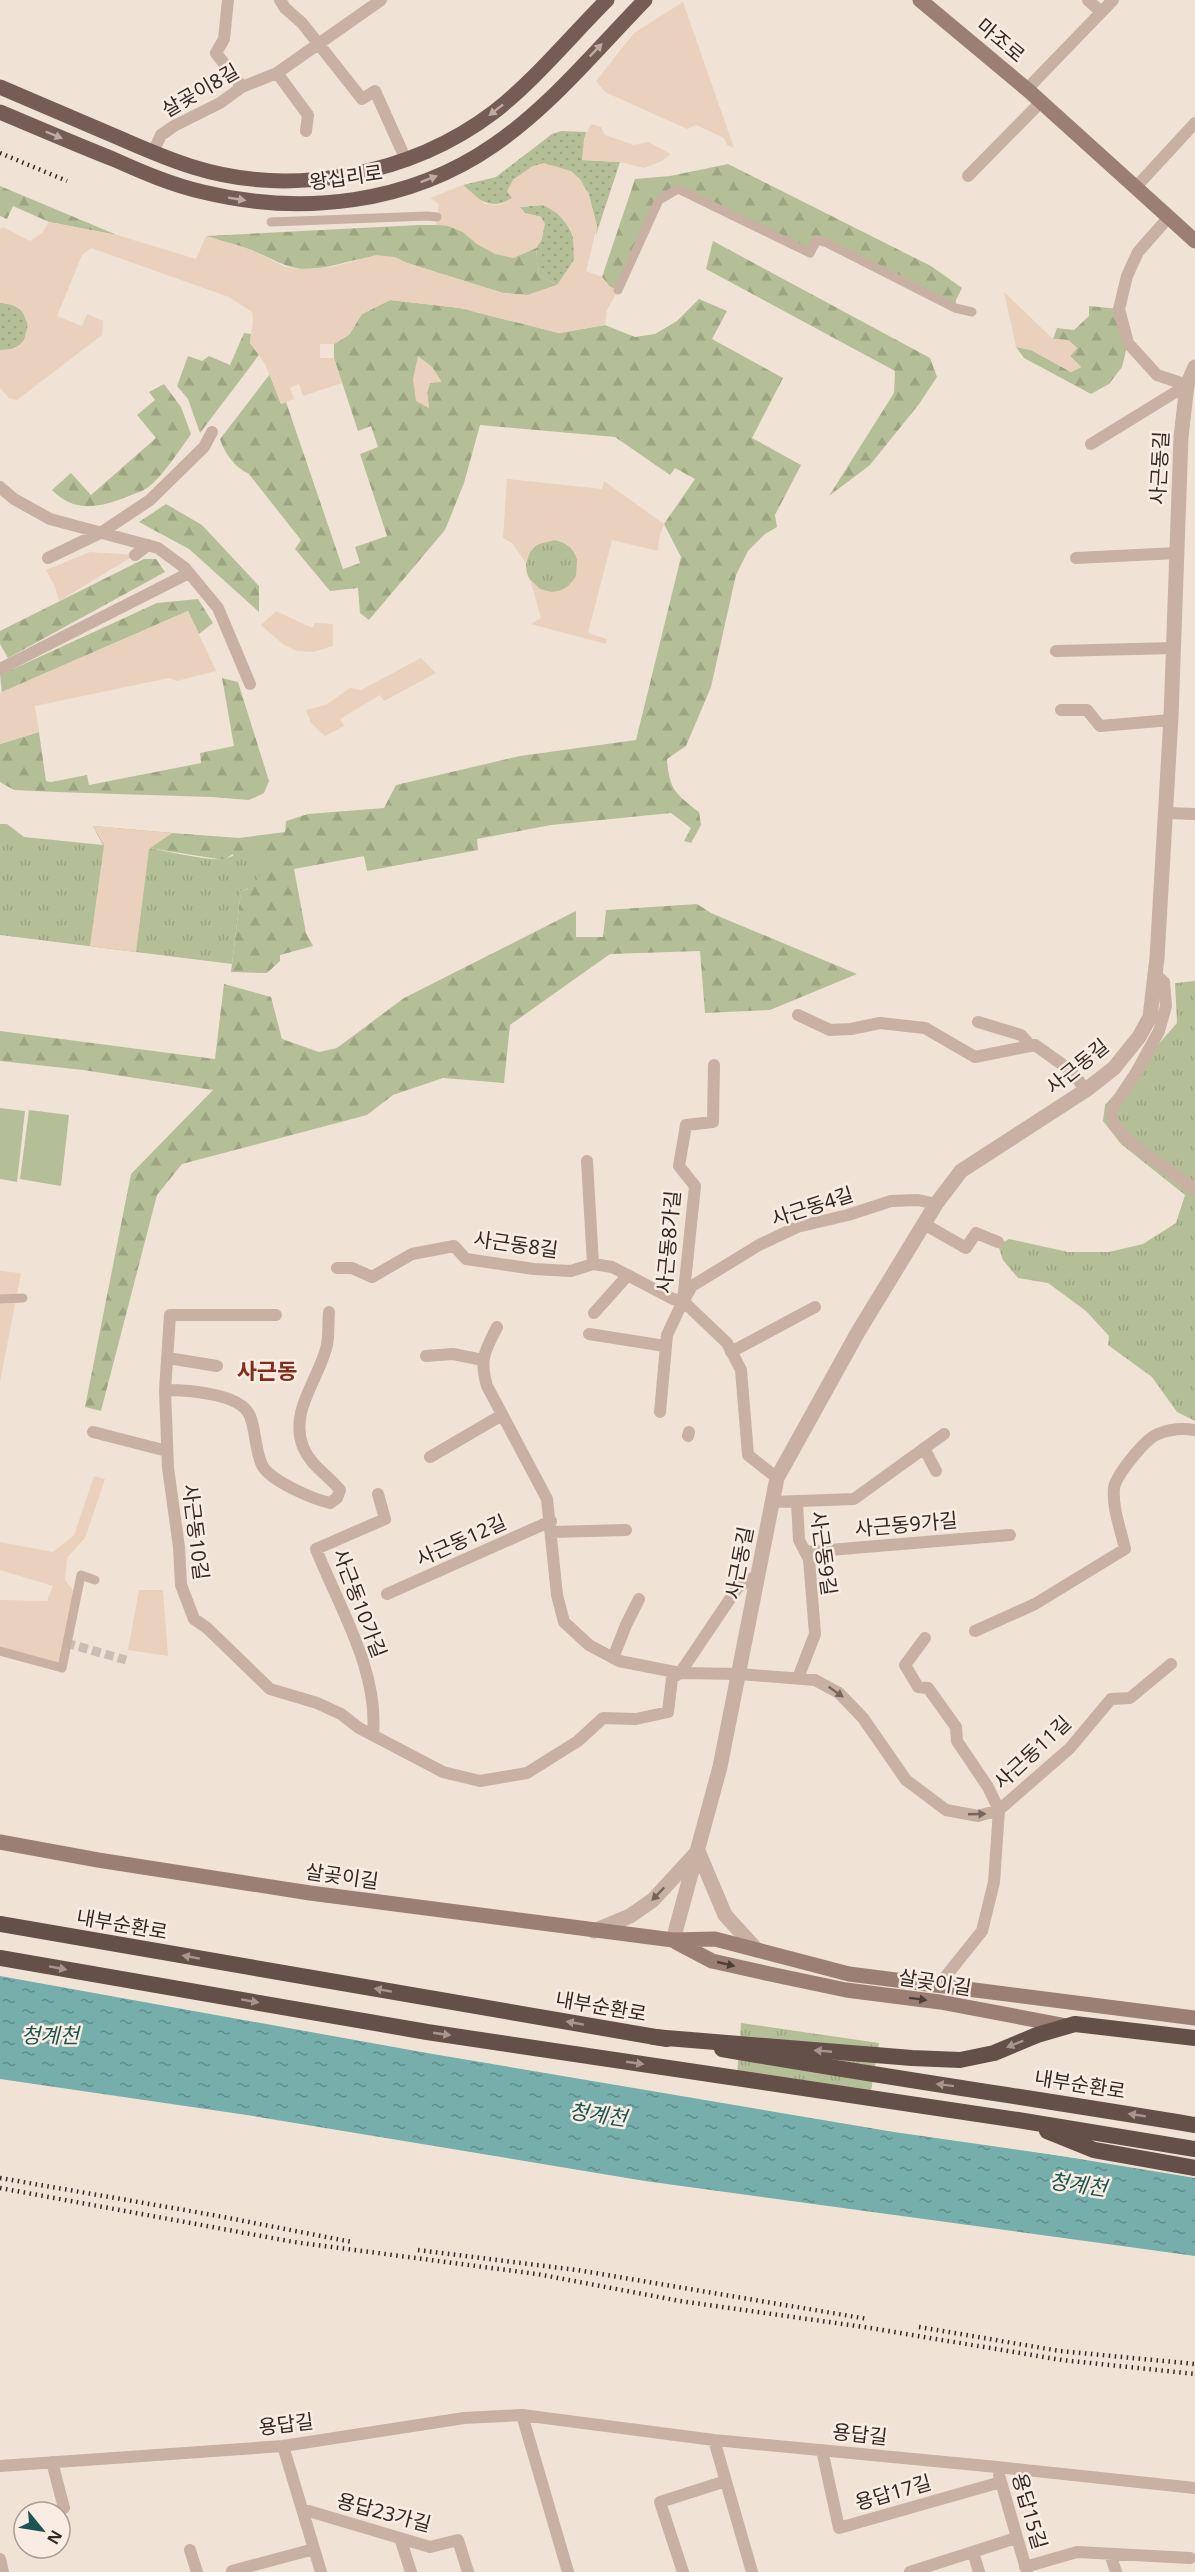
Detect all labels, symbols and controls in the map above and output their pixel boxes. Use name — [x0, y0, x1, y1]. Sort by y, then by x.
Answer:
street label: 마조로 — [971, 12, 1031, 68]
one-way arrow — [589, 43, 603, 57]
street label: 살곶이8길 — [156, 57, 244, 123]
one-way arrow — [488, 104, 504, 116]
one-way arrow — [45, 131, 63, 140]
street label: 왕십리로 — [308, 159, 384, 195]
one-way arrow — [420, 174, 438, 184]
one-way arrow — [228, 195, 247, 204]
street label: 사근동길 — [1144, 431, 1174, 505]
street label: 사근동길 — [1040, 1032, 1114, 1100]
street label: 사근동4길 — [767, 1180, 857, 1232]
street label: 사근동8가길 — [650, 1189, 686, 1295]
street label: 사근동8길 — [472, 1225, 560, 1263]
district label: 사근동 — [237, 1355, 297, 1385]
street label: 사근동10길 — [177, 1482, 215, 1582]
street label: 사근동9가길 — [853, 1506, 959, 1542]
street label: 사근동12길 — [411, 1508, 511, 1572]
street label: 사근동9길 — [805, 1509, 843, 1597]
street label: 사근동길 — [719, 1524, 759, 1602]
street label: 사근동10가길 — [327, 1545, 393, 1661]
one-way arrow — [827, 1686, 843, 1698]
street label: 사근동11길 — [988, 1709, 1076, 1795]
one-way arrow — [968, 1809, 987, 1818]
street label: 살곶이길 — [304, 1858, 380, 1894]
one-way arrow — [652, 1887, 666, 1901]
street label: 내부순환로 — [74, 1903, 170, 1945]
one-way arrow — [181, 1952, 200, 1961]
one-way arrow — [717, 1960, 736, 1969]
street label: 살곶이길 — [897, 1963, 973, 2001]
one-way arrow — [48, 1964, 67, 1973]
one-way arrow — [374, 1985, 393, 1994]
street label: 내부순환로 — [553, 1985, 649, 2027]
one-way arrow — [909, 1995, 928, 2004]
one-way arrow — [240, 1997, 259, 2006]
one-way arrow — [566, 2018, 585, 2027]
water label: 청계천 — [21, 2021, 82, 2049]
one-way arrow — [433, 2030, 452, 2039]
one-way arrow — [1006, 2040, 1024, 2049]
one-way arrow — [813, 2046, 832, 2056]
one-way arrow — [626, 2058, 645, 2067]
street label: 내부순환로 — [1032, 2063, 1128, 2105]
one-way arrow — [935, 2080, 954, 2089]
water label: 청계천 — [567, 2096, 631, 2132]
one-way arrow — [1128, 2110, 1147, 2119]
water label: 청계천 — [1047, 2166, 1111, 2202]
street label: 용답길 — [257, 2407, 315, 2441]
street label: 용답길 — [831, 2418, 889, 2450]
street label: 용답17길 — [852, 2468, 934, 2516]
street label: 용답15길 — [1006, 2470, 1054, 2552]
street label: 용답23가길 — [334, 2486, 434, 2538]
north arrow — [12, 2500, 72, 2560]
text: N — [42, 2526, 68, 2549]

